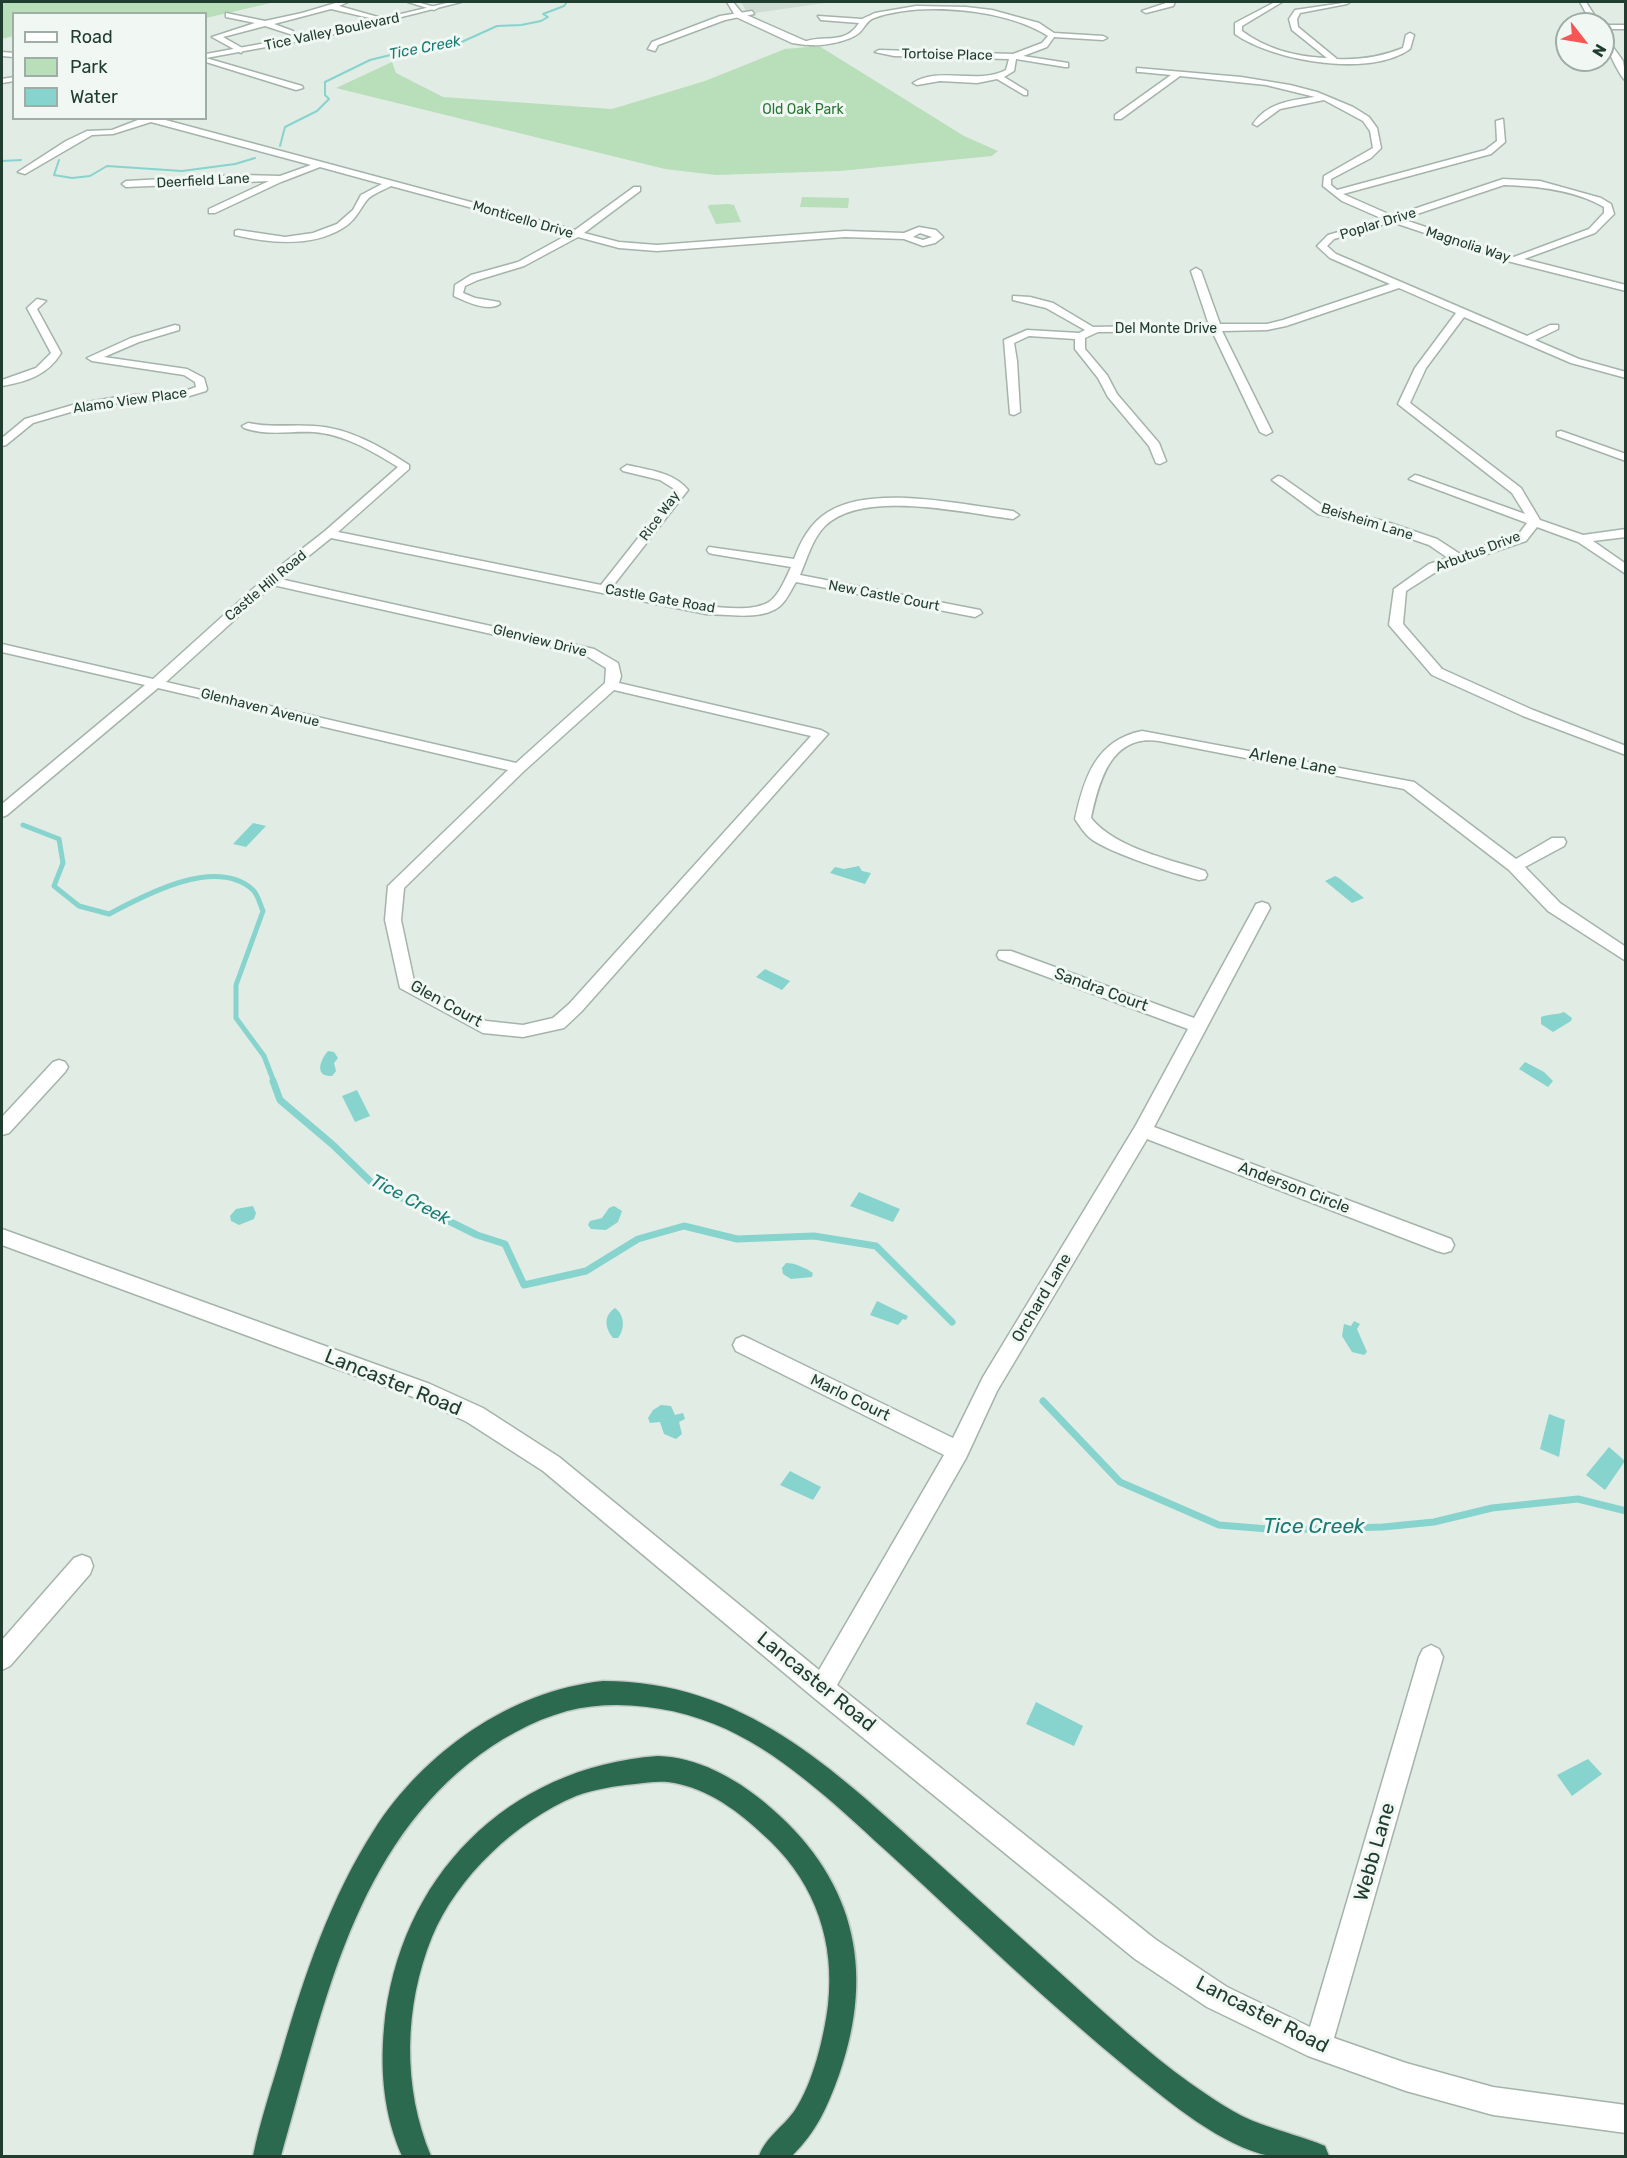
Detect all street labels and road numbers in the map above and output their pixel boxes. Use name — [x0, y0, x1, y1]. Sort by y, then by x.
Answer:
street label: Tice Valley Boulevard — [263, 9, 401, 55]
street label: Tortoise Place — [901, 46, 993, 64]
street label: Deerfield Lane — [156, 170, 250, 192]
street label: Monticello Drive — [471, 198, 575, 242]
street label: Poplar Drive — [1338, 204, 1418, 244]
street label: Magnolia Way — [1424, 223, 1512, 267]
street label: Del Monte Drive — [1115, 321, 1217, 337]
street label: Alamo View Place — [72, 385, 188, 417]
street label: Rice Way — [636, 488, 684, 544]
street label: Beisheim Lane — [1319, 500, 1415, 544]
street label: Arbutus Drive — [1433, 528, 1523, 576]
street label: Castle Hill Road — [222, 547, 310, 625]
street label: New Castle Court — [827, 577, 941, 615]
street label: Castle Gate Road — [604, 581, 716, 617]
street label: Glenview Drive — [491, 621, 589, 661]
street label: Glenhaven Avenue — [199, 685, 321, 731]
street label: Arlene Lane — [1248, 744, 1338, 780]
street label: Sandra Court — [1051, 964, 1151, 1016]
street label: Glen Court — [407, 976, 485, 1032]
street label: Anderson Circle — [1235, 1158, 1353, 1218]
street label: Orchard Lane — [1008, 1250, 1076, 1346]
street label: Lancaster Road — [321, 1345, 465, 1421]
street label: Marlo Court — [807, 1370, 893, 1426]
street label: Lancaster Road — [752, 1627, 880, 1737]
street label: Webb Lane — [1350, 1800, 1400, 1904]
street label: Lancaster Road — [1192, 1971, 1332, 2059]

